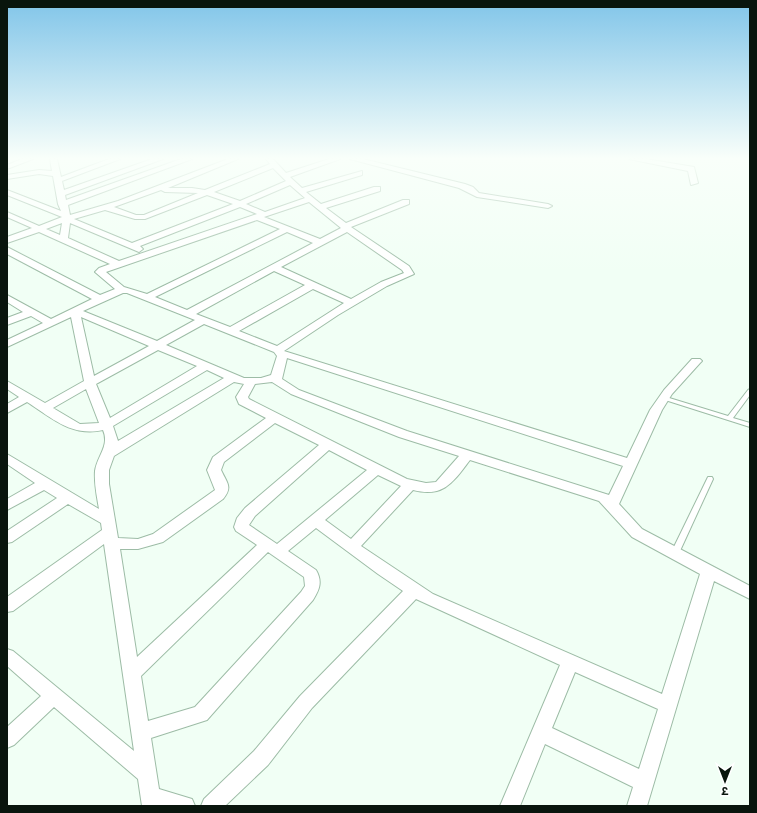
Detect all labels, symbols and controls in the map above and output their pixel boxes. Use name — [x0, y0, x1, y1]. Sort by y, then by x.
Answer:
north arrow — [705, 761, 745, 801]
text: उ — [721, 783, 729, 799]

